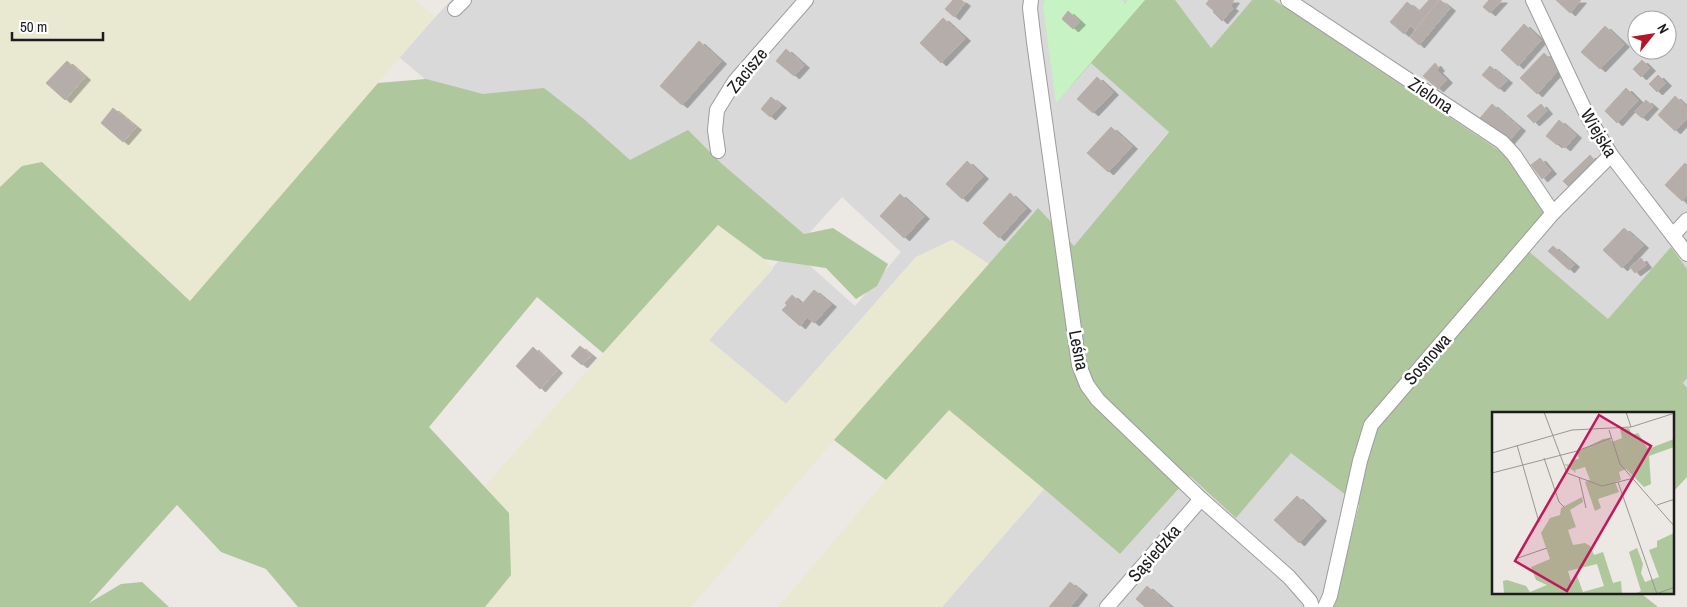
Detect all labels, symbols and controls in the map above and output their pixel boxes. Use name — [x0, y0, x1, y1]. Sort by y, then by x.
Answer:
scale bar — [12, 10, 104, 42]
north arrow — [1627, 10, 1677, 60]
text: 50 m — [20, 16, 47, 37]
text: N — [1653, 20, 1673, 37]
street label: Zacisze — [721, 42, 773, 98]
street label: Zielona — [1404, 71, 1458, 119]
street label: Wiejska — [1575, 104, 1623, 162]
street label: Leśna — [1063, 328, 1095, 372]
street label: Sosnowa — [1398, 328, 1456, 390]
inset map — [1492, 412, 1674, 594]
street label: Sąsiedzka — [1122, 519, 1186, 587]

